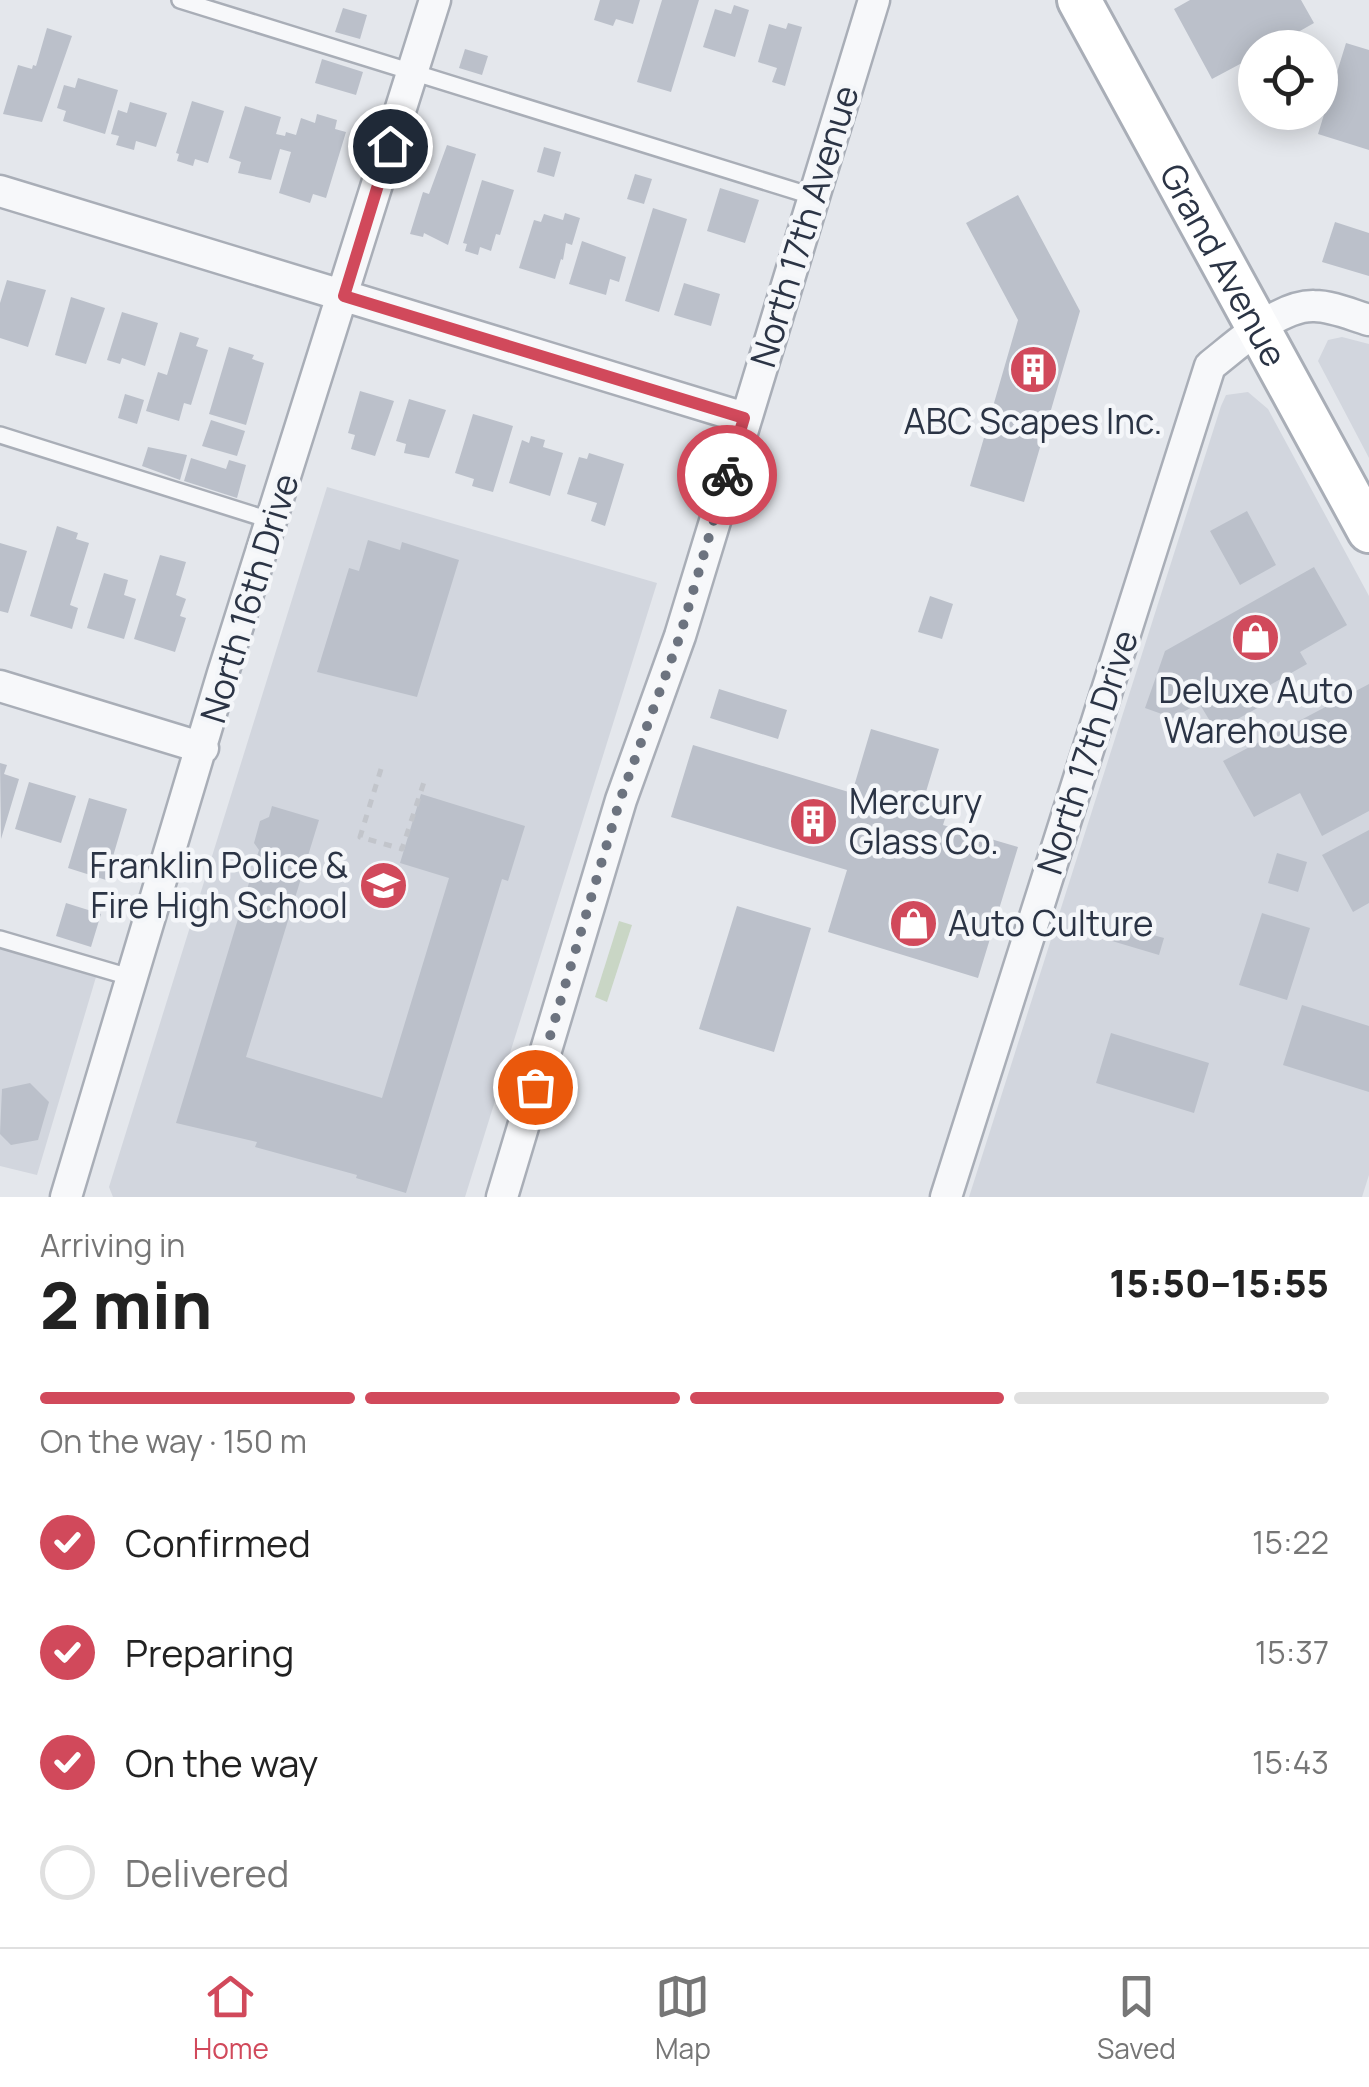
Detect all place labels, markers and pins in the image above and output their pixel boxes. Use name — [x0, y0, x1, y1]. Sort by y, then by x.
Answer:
pin — [348, 104, 433, 189]
building icon: ABC Scapes Inc. — [1007, 343, 1059, 395]
place label: ABC Scapes Inc. — [904, 397, 1162, 445]
shop icon: Deluxe Auto Warehouse — [1230, 612, 1282, 664]
place label: Deluxe Auto Warehouse — [1158, 666, 1354, 754]
place label: Mercury Glass Co. — [849, 777, 999, 865]
building icon: Mercury Glass Co. — [788, 795, 840, 847]
place label: Franklin Police & Fire High School — [90, 841, 348, 929]
school or university icon: Franklin Police & Fire High School — [357, 859, 409, 911]
shop icon: Auto Culture — [887, 897, 939, 949]
place label: Auto Culture — [948, 899, 1154, 947]
pin — [493, 1045, 578, 1130]

